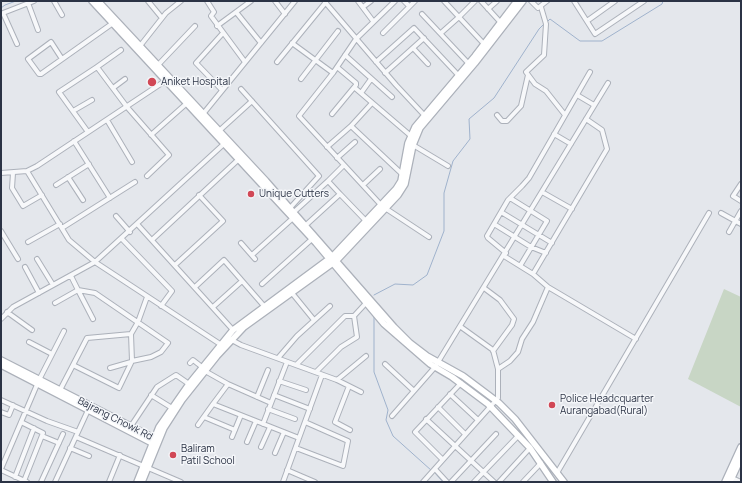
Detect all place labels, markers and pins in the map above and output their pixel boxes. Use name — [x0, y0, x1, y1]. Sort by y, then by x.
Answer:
marker: Aniket Hospital — [146, 76, 158, 88]
place label: Aniket Hospital — [161, 76, 230, 88]
place label: Unique Cutters — [259, 188, 329, 200]
marker: Unique Cutters — [246, 189, 256, 199]
place label: Police Headcquarter Aurangabad(Rural) — [560, 393, 654, 416]
marker: Police Headcquarter Aurangabad(Rural) — [547, 400, 557, 410]
place label: Baliram Patil School — [181, 443, 235, 466]
marker: Baliram Patil School — [168, 450, 178, 460]

